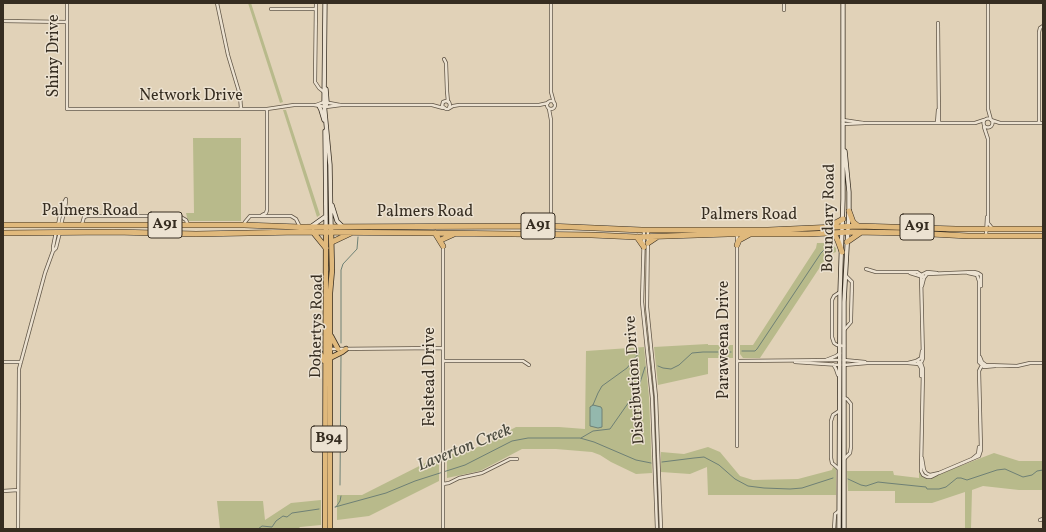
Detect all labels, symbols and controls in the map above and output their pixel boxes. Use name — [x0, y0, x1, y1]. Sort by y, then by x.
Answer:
street label: Shiny Drive — [45, 14, 65, 98]
street label: Network Drive — [139, 87, 243, 107]
street label: Boundary Road — [819, 163, 841, 273]
street label: Palmers Road — [42, 202, 138, 222]
street label: Palmers Road — [377, 203, 473, 223]
street label: Palmers Road — [701, 206, 797, 226]
road number: A91 — [148, 212, 182, 238]
road number: A91 — [521, 213, 555, 239]
road number: A91 — [900, 214, 934, 240]
street label: Dohertys Road — [307, 274, 329, 378]
street label: Paraweena Drive — [715, 281, 735, 399]
street label: Distribution Drive — [622, 315, 650, 445]
street label: Felstead Drive — [421, 327, 441, 427]
water label: Laverton Creek — [415, 421, 515, 477]
road number: B94 — [311, 426, 347, 452]

